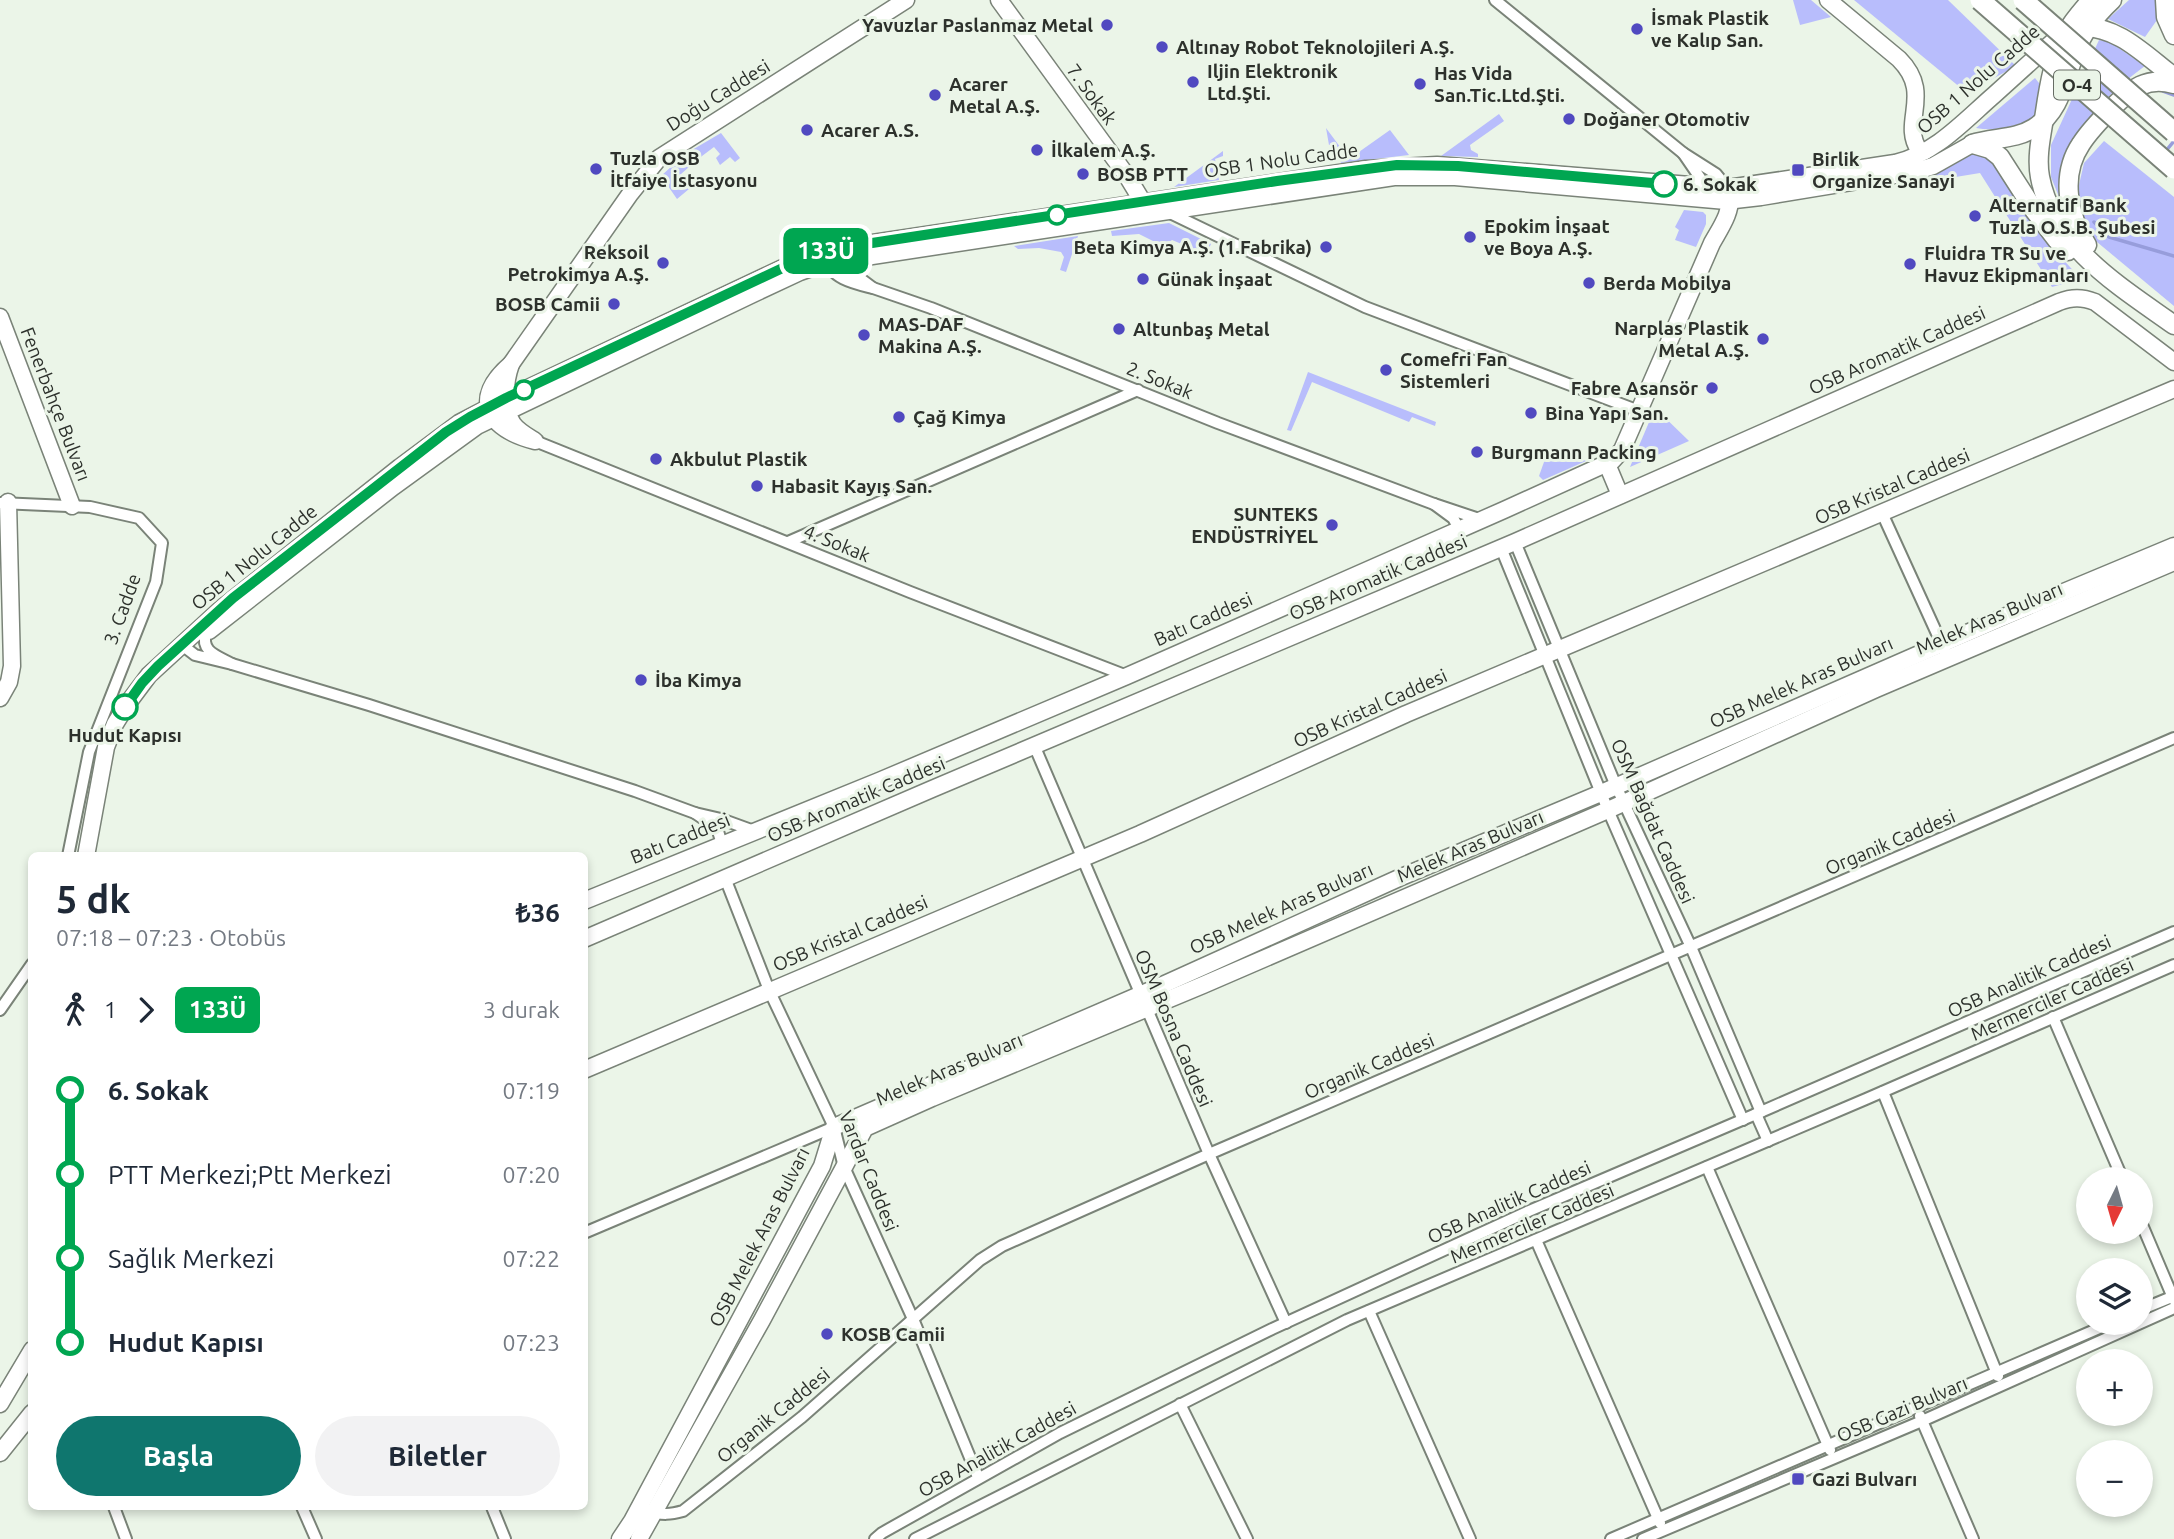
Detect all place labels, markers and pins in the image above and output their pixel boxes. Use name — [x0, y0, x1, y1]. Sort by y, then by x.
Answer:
place label: İsmak Plastik ve Kalıp San. — [1651, 7, 1769, 51]
place label: Yavuzlar Paslanmaz Metal — [862, 14, 1093, 36]
marker: Yavuzlar Paslanmaz Metal — [1099, 17, 1115, 33]
marker: İsmak Plastik ve Kalıp San. — [1629, 21, 1645, 37]
place label: Altınay Robot Teknolojileri A.Ş. — [1176, 36, 1454, 58]
marker: Altınay Robot Teknolojileri A.Ş. — [1154, 39, 1170, 55]
place label: Iljin Elektronik Ltd.Şti. — [1207, 60, 1338, 104]
place label: Has Vida San.Tic.Ltd.Şti. — [1434, 62, 1565, 106]
place label: Acarer Metal A.Ş. — [949, 73, 1040, 117]
marker: Iljin Elektronik Ltd.Şti. — [1185, 74, 1201, 90]
marker: Has Vida San.Tic.Ltd.Şti. — [1412, 76, 1428, 92]
marker: Acarer Metal A.Ş. — [927, 87, 943, 103]
place label: Doğaner Otomotiv — [1583, 108, 1750, 130]
marker: Doğaner Otomotiv — [1561, 111, 1577, 127]
place label: Acarer A.S. — [821, 119, 919, 141]
marker: Acarer A.S. — [799, 122, 815, 138]
place label: İlkalem A.Ş. — [1051, 139, 1155, 161]
marker: İlkalem A.Ş. — [1029, 142, 1045, 158]
place label: Tuzla OSB İtfaiye İstasyonu — [610, 147, 758, 191]
place label: Birlik Organize Sanayi — [1812, 148, 1955, 192]
marker: Tuzla OSB İtfaiye İstasyonu — [588, 161, 604, 177]
marker: Birlik Organize Sanayi — [1790, 162, 1806, 178]
place label: BOSB PTT — [1097, 163, 1189, 185]
marker: BOSB PTT — [1075, 166, 1091, 182]
marker: 6. Sokak — [1651, 171, 1677, 197]
place label: 6. Sokak — [1683, 173, 1757, 195]
place label: Alternatif Bank Tuzla O.S.B. Şubesi — [1989, 194, 2156, 238]
unlabelled marker — [1047, 205, 1067, 225]
marker: Alternatif Bank Tuzla O.S.B. Şubesi — [1967, 208, 1983, 224]
place label: Epokim İnşaat ve Boya A.Ş. — [1484, 215, 1610, 259]
marker: Epokim İnşaat ve Boya A.Ş. — [1462, 229, 1478, 245]
place label: Beta Kimya A.Ş. (1.Fabrika) — [1073, 236, 1312, 258]
marker: Beta Kimya A.Ş. (1.Fabrika) — [1318, 239, 1334, 255]
place label: Reksoil Petrokimya A.Ş. — [507, 241, 649, 285]
place label: Fluidra TR Su ve Havuz Ekipmanları — [1924, 242, 2089, 286]
marker: Reksoil Petrokimya A.Ş. — [655, 255, 671, 271]
marker: Fluidra TR Su ve Havuz Ekipmanları — [1902, 256, 1918, 272]
place label: Günak İnşaat — [1157, 268, 1272, 290]
marker: Günak İnşaat — [1135, 271, 1151, 287]
place label: Berda Mobilya — [1603, 272, 1731, 294]
marker: Berda Mobilya — [1581, 275, 1597, 291]
place label: BOSB Camii — [495, 293, 600, 315]
marker: BOSB Camii — [606, 296, 622, 312]
place label: MAS-DAF Makina A.Ş. — [878, 313, 982, 357]
place label: Narplas Plastik Metal A.Ş. — [1614, 317, 1749, 361]
place label: Altunbaş Metal — [1133, 318, 1270, 340]
marker: Altunbaş Metal — [1111, 321, 1127, 337]
marker: MAS-DAF Makina A.Ş. — [856, 327, 872, 343]
marker: Narplas Plastik Metal A.Ş. — [1755, 331, 1771, 347]
place label: Comefri Fan Sistemleri — [1400, 348, 1508, 392]
marker: Comefri Fan Sistemleri — [1378, 362, 1394, 378]
place label: Fabre Asansör — [1571, 377, 1698, 399]
unlabelled marker — [514, 380, 534, 400]
marker: Fabre Asansör — [1704, 380, 1720, 396]
place label: Bina Yapı San. — [1545, 402, 1668, 424]
marker: Bina Yapı San. — [1523, 405, 1539, 421]
place label: Çağ Kimya — [913, 406, 1006, 428]
marker: Çağ Kimya — [891, 409, 907, 425]
place label: Burgmann Packing — [1491, 441, 1657, 463]
marker: Burgmann Packing — [1469, 444, 1485, 460]
place label: Akbulut Plastik — [670, 448, 808, 470]
marker: Akbulut Plastik — [648, 451, 664, 467]
place label: Habasit Kayış San. — [771, 475, 932, 497]
marker: Habasit Kayış San. — [749, 478, 765, 494]
place label: SUNTEKS ENDÜSTRİYEL — [1191, 503, 1319, 547]
marker: SUNTEKS ENDÜSTRİYEL — [1324, 517, 1340, 533]
place label: İba Kimya — [655, 669, 742, 691]
marker: İba Kimya — [633, 672, 649, 688]
marker: Hudut Kapısı — [112, 694, 138, 720]
place label: Hudut Kapısı — [68, 724, 182, 746]
place label: KOSB Camii — [841, 1323, 945, 1345]
marker: KOSB Camii — [819, 1326, 835, 1342]
place label: Gazi Bulvarı — [1812, 1468, 1917, 1490]
marker: Gazi Bulvarı — [1790, 1471, 1806, 1487]

